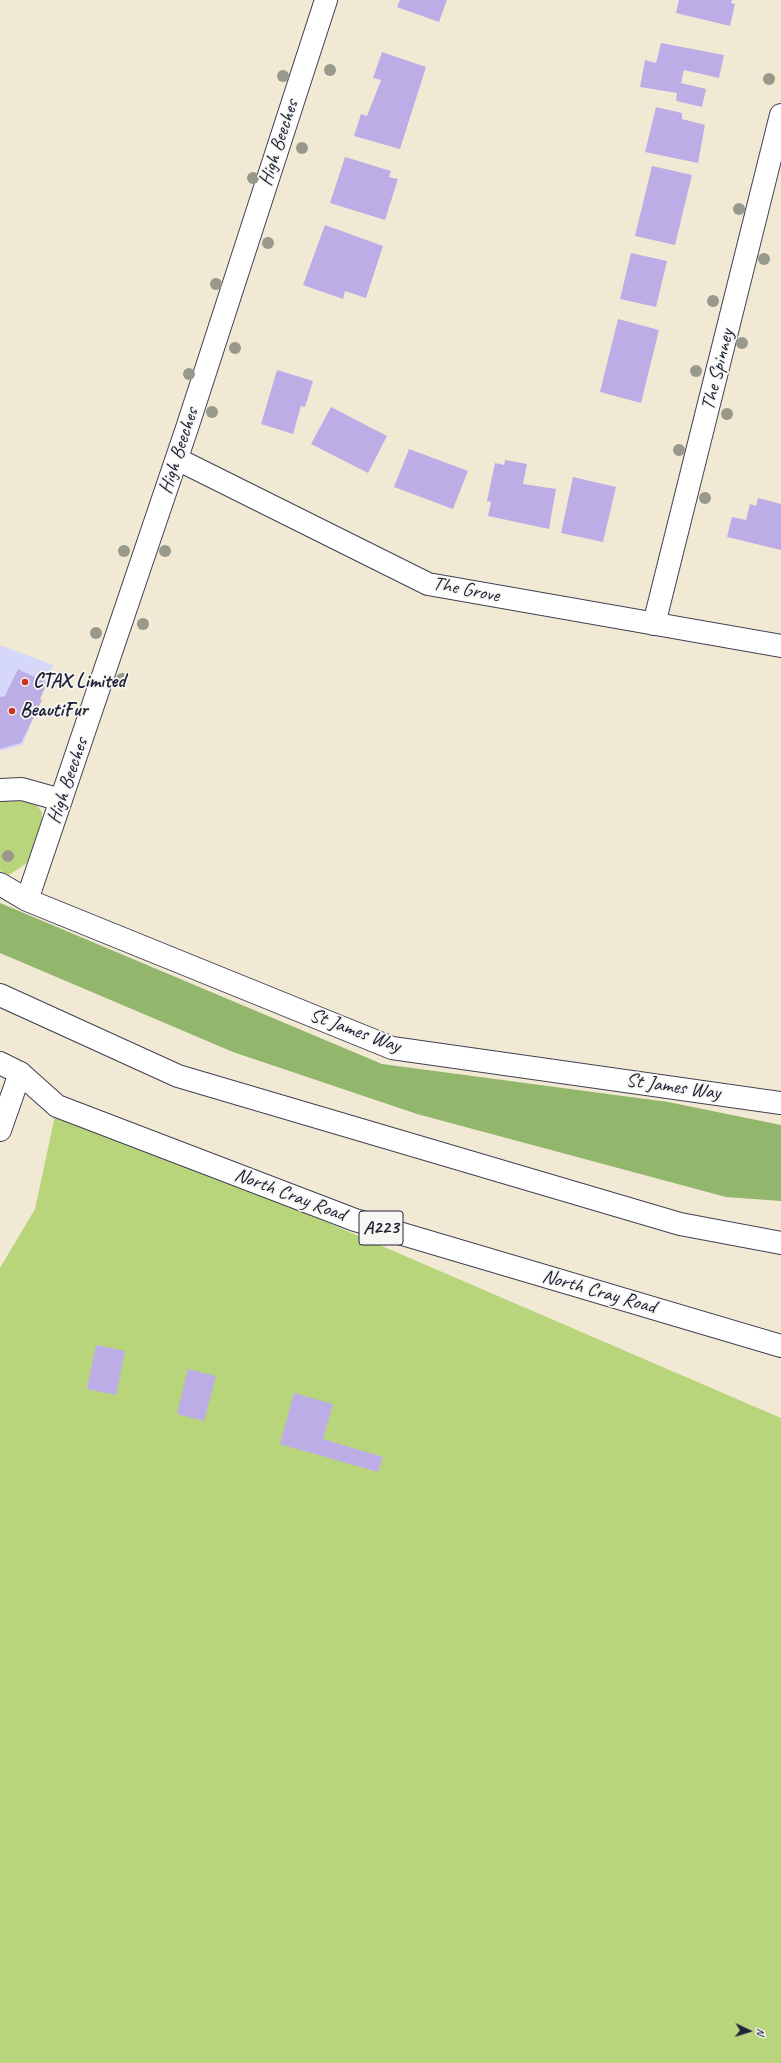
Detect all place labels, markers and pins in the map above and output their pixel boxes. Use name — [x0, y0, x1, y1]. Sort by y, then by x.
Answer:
place label: CTAX Limited — [33, 670, 125, 694]
marker: CTAX Limited — [20, 677, 30, 687]
place label: BeautiFur — [20, 699, 87, 723]
marker: BeautiFur — [7, 706, 17, 716]

